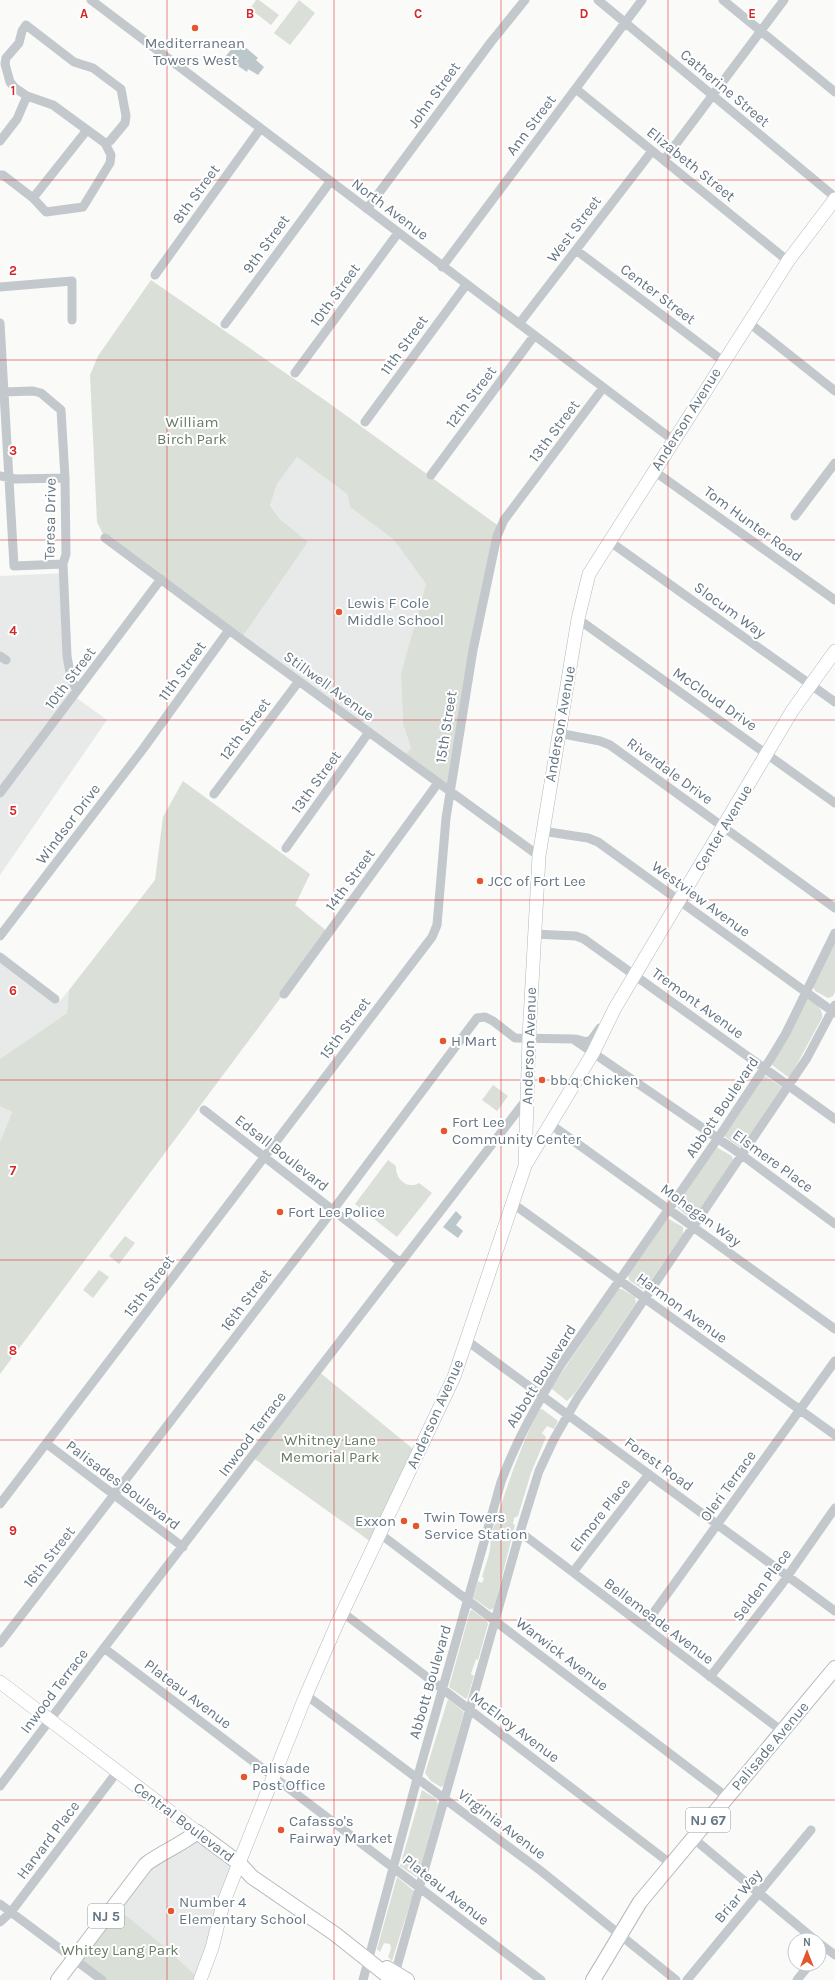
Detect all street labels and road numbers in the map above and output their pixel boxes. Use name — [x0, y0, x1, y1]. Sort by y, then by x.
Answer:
street label: Catherine Street — [677, 45, 774, 131]
street label: John Street — [404, 58, 464, 131]
street label: Ann Street — [502, 91, 560, 159]
street label: Elizabeth Street — [643, 123, 739, 205]
street label: 8th Street — [169, 161, 224, 227]
street label: North Avenue — [348, 174, 432, 244]
street label: West Street — [543, 192, 605, 266]
street label: 9th Street — [239, 211, 294, 277]
street label: 10th Street — [306, 260, 364, 330]
street label: Center Street — [617, 260, 699, 328]
street label: 11th Street — [376, 311, 432, 378]
street label: 12th Street — [442, 362, 500, 432]
street label: Anderson Avenue — [647, 364, 725, 474]
street label: 13th Street — [525, 396, 583, 466]
street label: Teresa Drive — [40, 478, 60, 560]
street label: Tom Hunter Road — [700, 482, 806, 566]
street label: Slocum Way — [691, 578, 769, 642]
street label: 11th Street — [154, 637, 210, 704]
street label: 10th Street — [41, 643, 99, 713]
street label: Stillwell Avenue — [280, 647, 378, 725]
street label: McCloud Drive — [669, 663, 761, 735]
street label: Anderson Avenue — [541, 664, 579, 784]
street label: 15th Street — [431, 689, 461, 764]
street label: 12th Street — [216, 694, 274, 764]
street label: Riverdale Drive — [623, 734, 717, 808]
street label: 13th Street — [287, 747, 345, 817]
street label: Windsor Drive — [32, 780, 104, 868]
street label: Center Avenue — [690, 782, 756, 874]
street label: 14th Street — [321, 845, 379, 915]
street label: Westview Avenue — [648, 857, 754, 941]
street label: Tremont Avenue — [648, 964, 748, 1042]
street label: Anderson Avenue — [518, 987, 540, 1105]
street label: 15th Street — [316, 993, 374, 1063]
street label: Abbott Boulevard — [682, 1053, 762, 1161]
street label: Edsall Boulevard — [232, 1111, 332, 1195]
street label: Elsmere Place — [729, 1126, 817, 1196]
street label: Mohegan Way — [657, 1180, 745, 1250]
street label: 15th Street — [120, 1251, 178, 1321]
street label: 16th Street — [217, 1265, 275, 1335]
street label: Harmon Avenue — [633, 1269, 731, 1347]
street label: Abbott Boulevard — [502, 1321, 580, 1431]
street label: Anderson Avenue — [403, 1357, 467, 1471]
street label: Inwood Terrace — [214, 1388, 290, 1480]
street label: Forest Road — [621, 1433, 697, 1495]
street label: Palisades Boulevard — [62, 1436, 184, 1534]
street label: Oleri Terrace — [696, 1447, 760, 1525]
street label: Elmore Place — [566, 1475, 634, 1555]
street label: 16th Street — [19, 1522, 79, 1591]
street label: Selden Place — [729, 1545, 795, 1625]
street label: Bellemeade Avenue — [601, 1574, 717, 1668]
street label: Warwick Avenue — [512, 1613, 612, 1695]
street label: Abbott Boulevard — [405, 1623, 455, 1741]
street label: Inwood Terrace — [16, 1645, 92, 1737]
street label: Plateau Avenue — [141, 1655, 235, 1733]
street label: McElroy Avenue — [467, 1688, 563, 1766]
street label: Palisade Avenue — [727, 1698, 813, 1794]
street label: Central Boulevard — [130, 1778, 238, 1866]
street label: Virginia Avenue — [454, 1785, 550, 1863]
street label: Harvard Place — [13, 1797, 83, 1883]
road number: NJ 67 — [686, 1808, 730, 1832]
street label: Plateau Avenue — [399, 1851, 493, 1929]
street label: Briar Way — [710, 1865, 766, 1927]
road number: NJ 5 — [88, 1904, 124, 1928]

